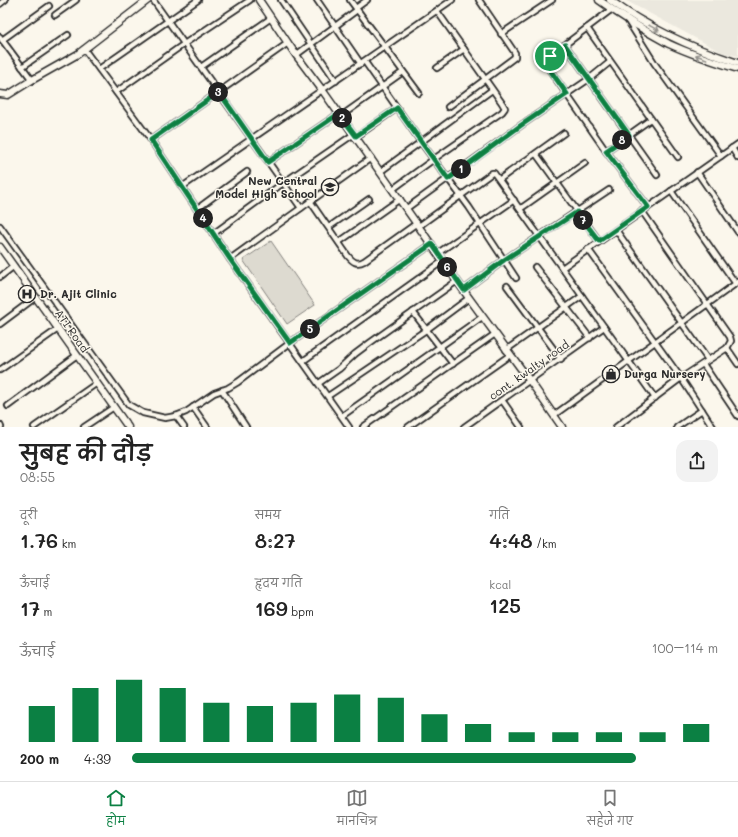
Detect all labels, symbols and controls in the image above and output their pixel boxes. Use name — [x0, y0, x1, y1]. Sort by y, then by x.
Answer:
one-way arrow — [648, 25, 660, 33]
pin — [533, 39, 567, 73]
icon: arrive — [539, 45, 561, 67]
one-way arrow — [696, 52, 708, 60]
pin: 3 — [208, 82, 228, 102]
text: 3 — [215, 84, 221, 99]
pin: 2 — [332, 108, 352, 128]
text: 2 — [339, 110, 345, 125]
pin: 8 — [612, 130, 632, 150]
text: 8 — [619, 132, 625, 147]
pin: 1 — [451, 159, 471, 179]
text: 1 — [459, 161, 463, 176]
place label: New Central Model High School — [215, 173, 317, 201]
school or university icon: New Central Model High School — [320, 177, 340, 197]
pin: 4 — [193, 208, 213, 228]
text: 4 — [200, 210, 206, 225]
pin: 7 — [573, 210, 593, 230]
text: 7 — [580, 212, 586, 227]
pin: 6 — [437, 257, 457, 277]
text: 6 — [444, 259, 450, 274]
hospital icon: Dr. Ajit Clinic — [17, 284, 37, 304]
place label: Dr. Ajit Clinic — [40, 286, 117, 301]
street label: ATI Road — [52, 306, 93, 355]
pin: 5 — [300, 319, 320, 339]
text: 5 — [307, 321, 313, 336]
street label: cont. kwalty road — [486, 336, 572, 403]
shop icon: Durga Nursery — [601, 364, 621, 384]
place label: Durga Nursery — [624, 366, 705, 381]
text: सुबह की दौड़ — [20, 438, 152, 467]
button: share — [676, 440, 718, 482]
text: 08:55 — [20, 468, 55, 485]
text: दूरी — [20, 507, 37, 522]
text: समय — [255, 507, 281, 522]
text: गति — [489, 507, 509, 522]
text: 1.76 — [20, 527, 58, 553]
text: 8:27 — [255, 527, 296, 553]
text: 4:48 — [489, 527, 533, 553]
text: km — [58, 536, 76, 551]
text: /km — [533, 536, 557, 551]
text: ऊँचाई — [20, 575, 50, 590]
text: हृदय गति — [255, 575, 302, 590]
text: kcal — [489, 577, 511, 592]
text: 125 — [489, 592, 521, 618]
text: 17 — [20, 595, 40, 621]
text: 169 — [255, 595, 288, 621]
text: m — [40, 604, 52, 619]
text: bpm — [288, 604, 314, 619]
text: 100–114 m — [652, 639, 718, 656]
text: ऊँचाई — [20, 642, 55, 659]
text: 200 m — [20, 750, 59, 767]
text: 4:39 — [84, 750, 111, 767]
tab: होम — [105, 787, 127, 833]
tab: मानचित्र — [337, 787, 377, 833]
tab: सहेजे गए — [587, 787, 633, 833]

